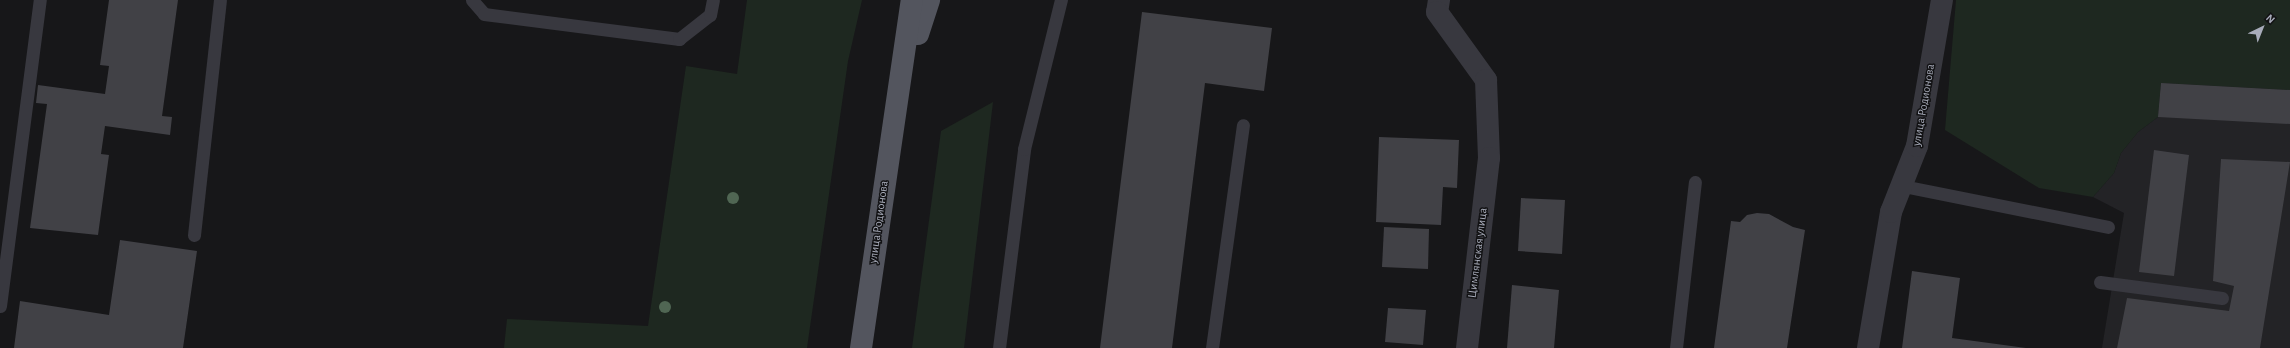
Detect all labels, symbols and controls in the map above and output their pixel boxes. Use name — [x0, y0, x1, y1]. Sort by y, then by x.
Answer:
north arrow — [2242, 8, 2282, 48]
text: N — [2264, 12, 2277, 25]
street label: улица Родионова — [1910, 63, 1938, 147]
street label: улица Родионова — [866, 180, 892, 264]
street label: Цимлянская улица — [1465, 207, 1491, 299]

